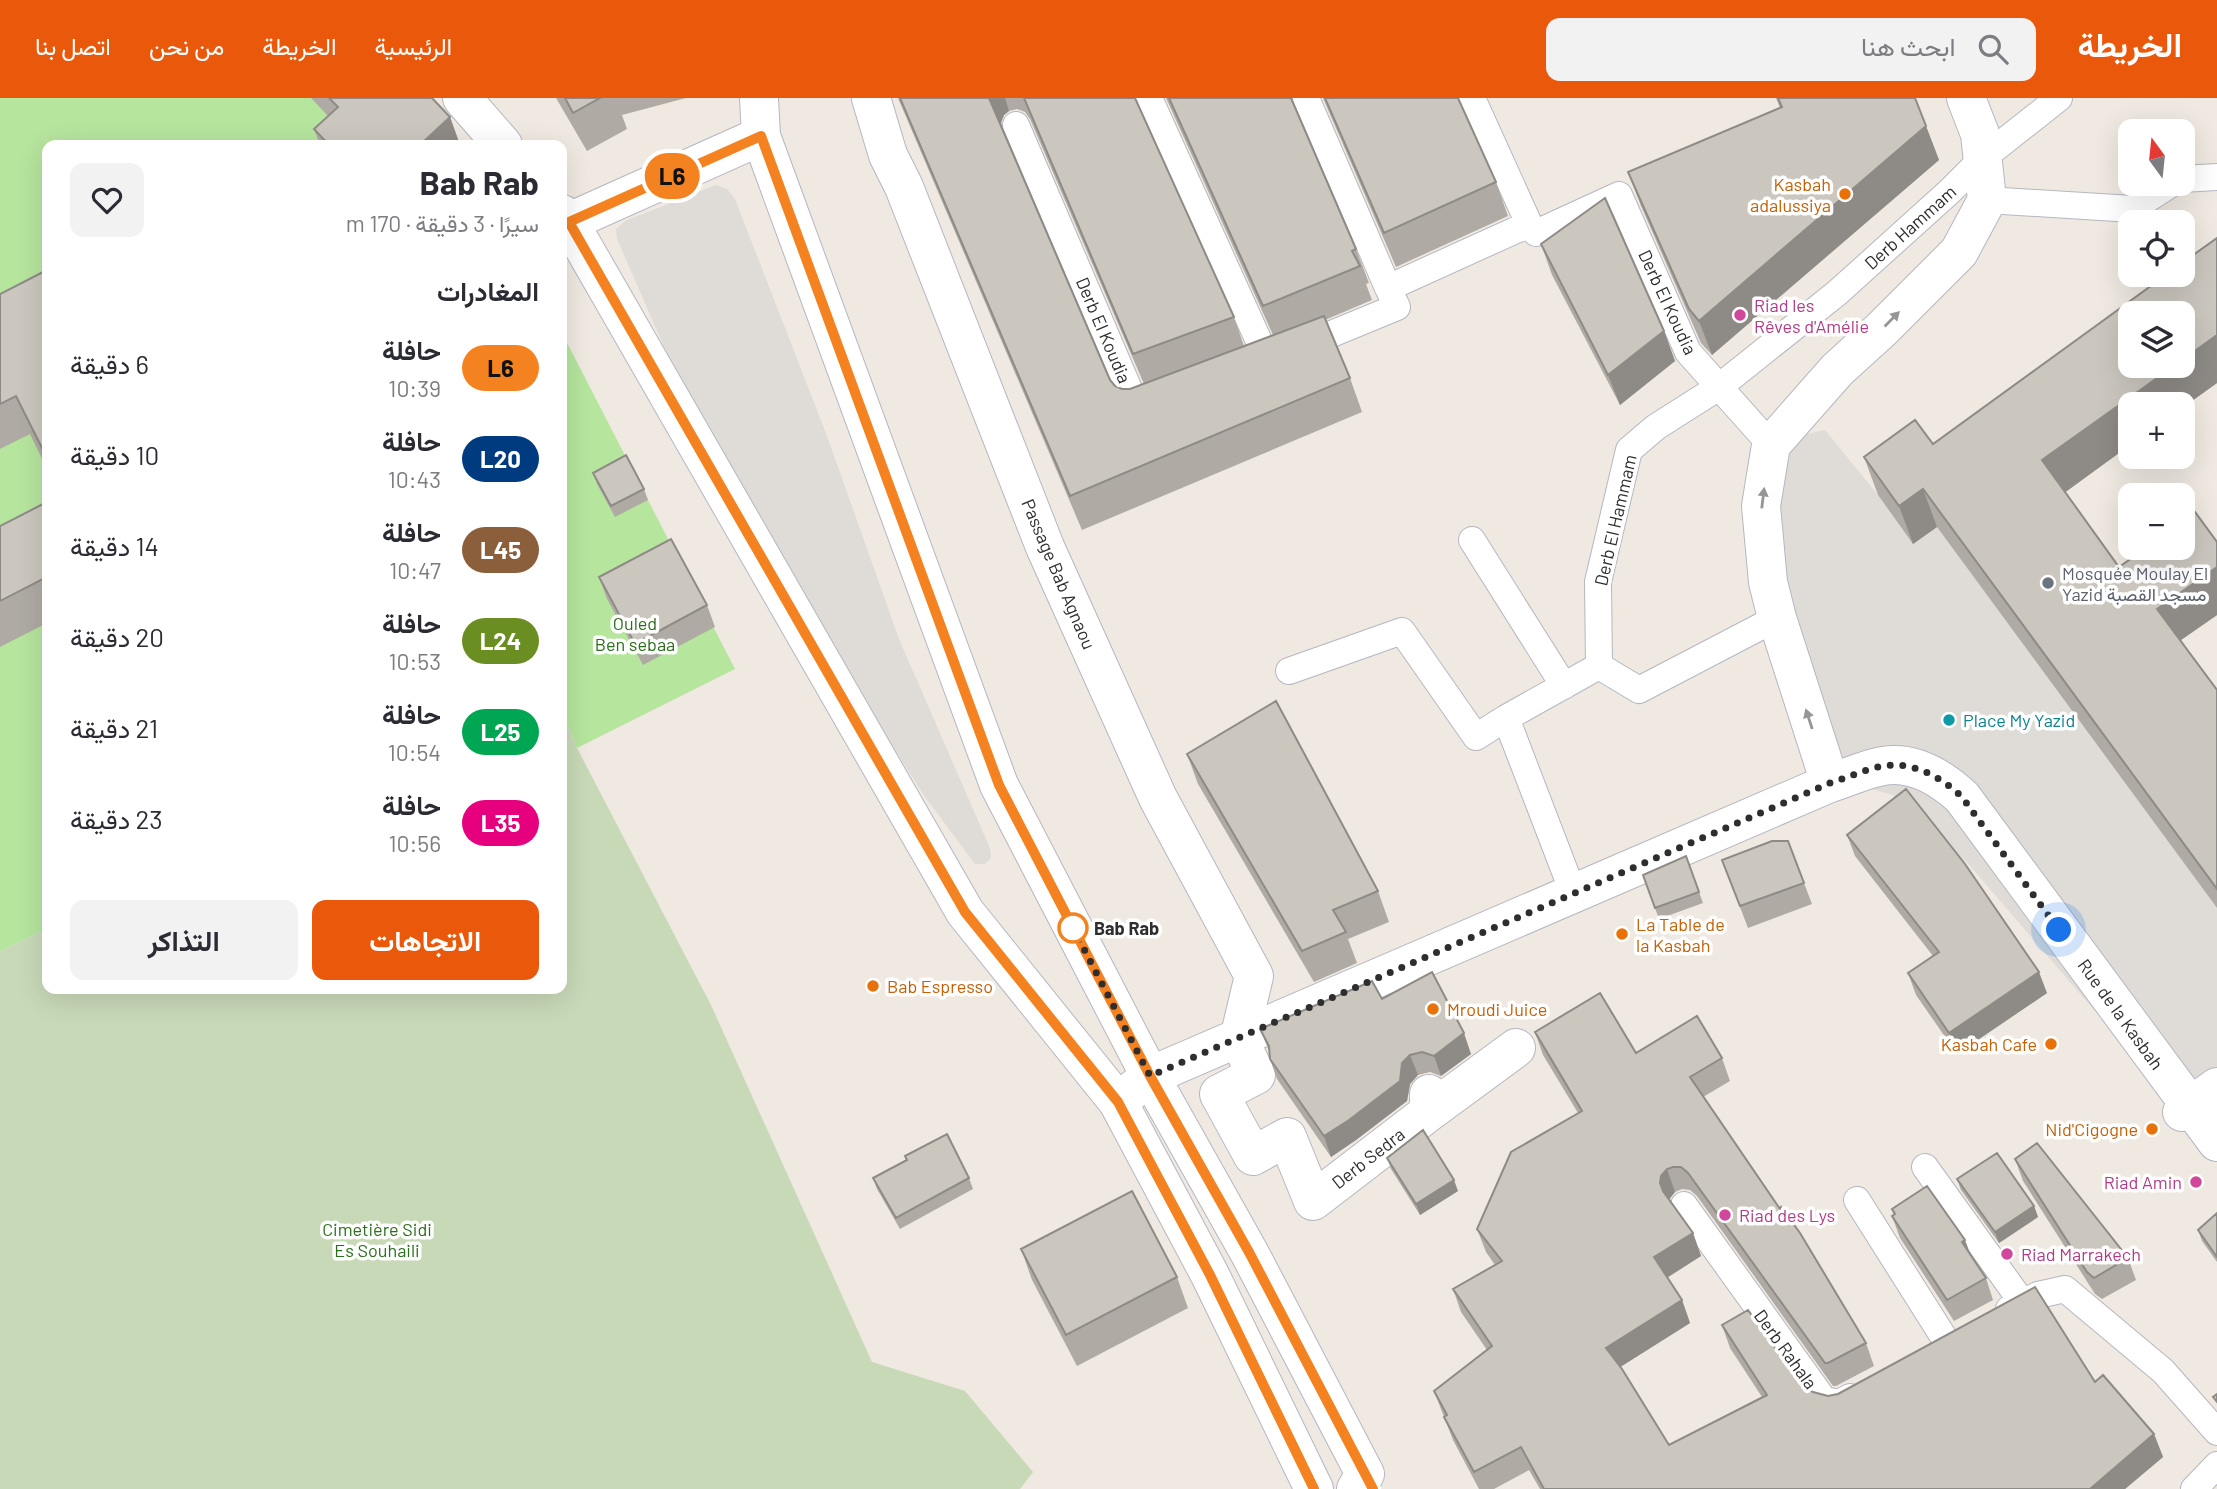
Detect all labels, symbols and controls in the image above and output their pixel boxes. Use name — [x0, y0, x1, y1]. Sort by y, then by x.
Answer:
search box — [1546, 18, 2036, 81]
text: الخريطة — [2078, 24, 2182, 64]
text: ابحث هنا — [1861, 30, 1956, 61]
icon: search — [1974, 30, 2012, 68]
text: اتصل بنا — [35, 31, 111, 60]
text: من نحن — [149, 31, 224, 60]
text: الخريطة — [262, 31, 337, 60]
text: الرئيسية — [375, 31, 452, 60]
north arrow — [2118, 119, 2194, 196]
map controls — [2118, 119, 2195, 560]
line badge: L6 — [640, 153, 704, 199]
text: L6 — [659, 161, 685, 190]
text: Bab Rab — [420, 162, 539, 202]
button: heart — [70, 163, 144, 237]
place label: Kasbah adalussiya — [1750, 173, 1831, 216]
street label: Derb Hammam — [1860, 180, 1960, 274]
marker: Kasbah adalussiya — [1837, 186, 1853, 202]
text: سيرًا · 3 دقيقة · 170 m — [346, 209, 539, 237]
button: locate — [2118, 210, 2195, 287]
street label: Derb El Koudia — [1634, 246, 1702, 358]
street label: Derb El Koudia — [1072, 274, 1136, 386]
text: المغادرات — [437, 275, 539, 306]
place label: Riad les Rêves d'Amélie — [1754, 294, 1869, 337]
button: layers — [2118, 301, 2195, 378]
marker: Riad les Rêves d'Amélie — [1732, 307, 1748, 323]
one-way arrow — [1883, 312, 1900, 328]
text: حافلة — [382, 334, 441, 365]
text: 6 دقيقة — [70, 348, 149, 379]
text: L6 — [487, 353, 514, 382]
text: 10:39 — [388, 374, 441, 402]
button: + — [2118, 392, 2195, 469]
text: حافلة — [382, 425, 441, 456]
text: 10 دقيقة — [70, 439, 159, 470]
text: L20 — [480, 444, 521, 473]
street label: Derb El Hammam — [1589, 452, 1641, 588]
text: 10:43 — [388, 465, 441, 493]
button: − — [2118, 483, 2195, 560]
one-way arrow — [1758, 486, 1769, 508]
street label: Passage Bab Agnaou — [1017, 496, 1101, 652]
text: حافلة — [382, 516, 441, 547]
text: 14 دقيقة — [70, 530, 159, 561]
text: L45 — [480, 535, 521, 564]
text: 10:47 — [389, 556, 441, 584]
place label: Mosquée Moulay El Yazid مسجد القصبة — [2062, 562, 2208, 605]
marker: Mosquée Moulay El Yazid مسجد القصبة — [2040, 575, 2056, 591]
text: حافلة — [382, 607, 441, 638]
park label: Ouled Ben sebaa — [595, 612, 675, 655]
text: 20 دقيقة — [70, 621, 164, 652]
text: L24 — [480, 626, 521, 655]
text: 10:53 — [388, 647, 441, 675]
text: حافلة — [382, 698, 441, 729]
one-way arrow — [1803, 708, 1814, 729]
place label: Place My Yazid — [1963, 709, 2075, 731]
text: 21 دقيقة — [70, 712, 158, 743]
marker: Place My Yazid — [1941, 712, 1957, 728]
text: L25 — [480, 717, 521, 746]
text: 10:54 — [388, 738, 441, 766]
text: حافلة — [382, 789, 441, 820]
text: 23 دقيقة — [70, 803, 163, 834]
text: L35 — [481, 808, 520, 837]
text: 10:56 — [388, 829, 441, 857]
button: التذاكر — [70, 900, 298, 980]
button: الاتجاهات — [312, 900, 539, 980]
your location — [2041, 912, 2076, 947]
marker: Bab Rab — [1058, 913, 1088, 943]
place label: La Table de la Kasbah — [1636, 913, 1725, 956]
place label: Bab Rab — [1094, 917, 1159, 939]
marker: La Table de la Kasbah — [1614, 926, 1630, 942]
street label: Rue de la Kasbah — [2073, 954, 2169, 1074]
place label: Bab Espresso — [887, 975, 993, 997]
marker: Bab Espresso — [865, 978, 881, 994]
place label: Mroudi Juice — [1447, 998, 1547, 1020]
marker: Mroudi Juice — [1425, 1001, 1441, 1017]
place label: Kasbah Cafe — [1941, 1033, 2037, 1055]
marker: Kasbah Cafe — [2043, 1036, 2059, 1052]
place label: Nid'Cigogne — [2045, 1118, 2138, 1140]
marker: Nid'Cigogne — [2144, 1121, 2160, 1137]
street label: Derb Sedra — [1327, 1123, 1409, 1193]
place label: Riad Amin — [2104, 1171, 2182, 1193]
marker: Riad Amin — [2188, 1174, 2204, 1190]
place label: Riad des Lys — [1739, 1204, 1835, 1226]
marker: Riad des Lys — [1717, 1207, 1733, 1223]
park label: Cimetière Sidi Es Souhaili — [322, 1218, 432, 1261]
place label: Riad Marrakech — [2021, 1243, 2141, 1265]
marker: Riad Marrakech — [1999, 1246, 2015, 1262]
street label: Derb Rahala — [1750, 1305, 1822, 1393]

